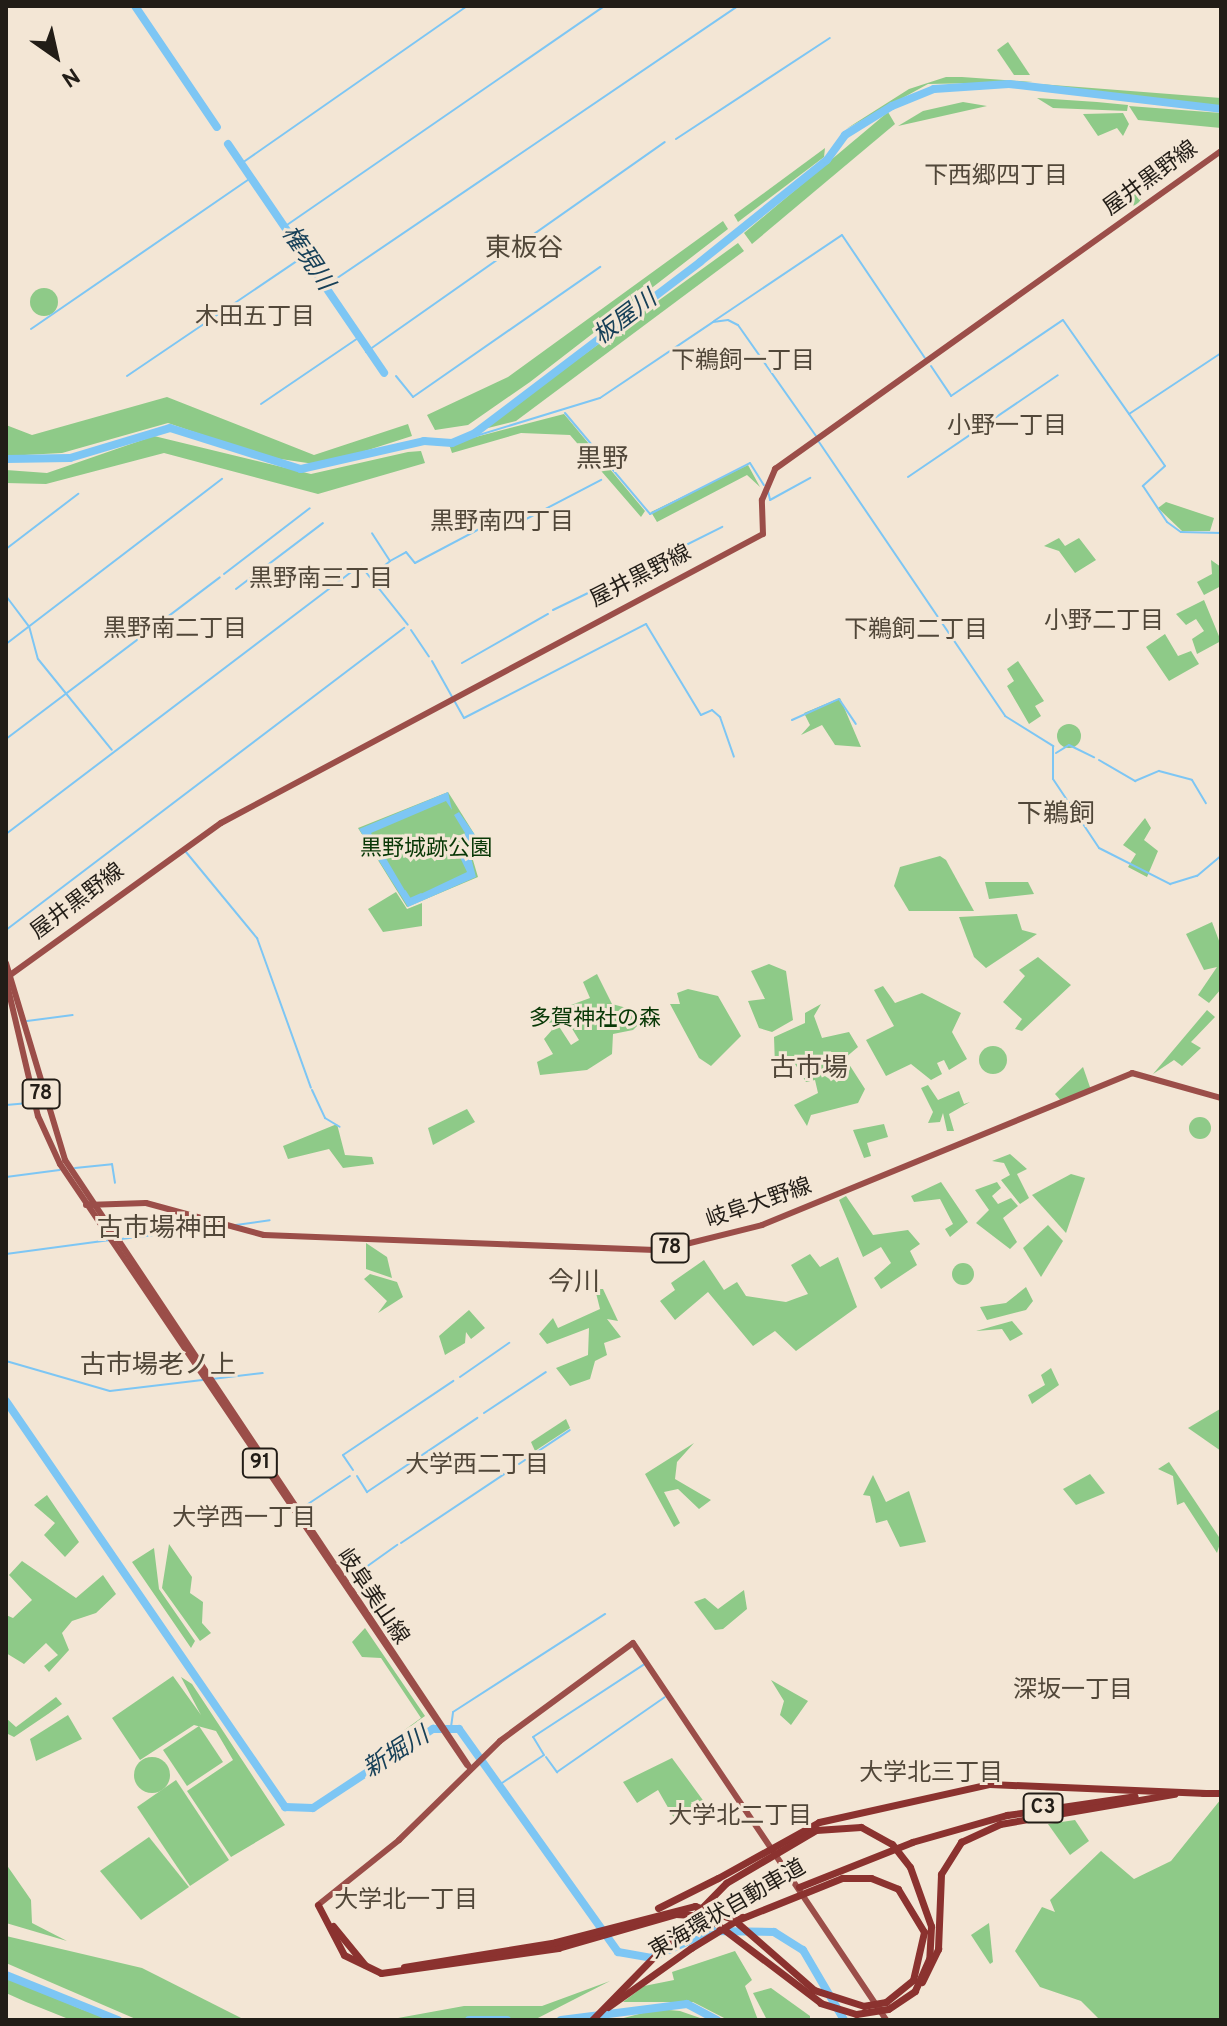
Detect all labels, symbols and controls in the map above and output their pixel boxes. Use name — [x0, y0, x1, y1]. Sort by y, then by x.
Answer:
north arrow — [16, 16, 96, 96]
text: N — [56, 61, 84, 92]
street label: 屋井黒野線 — [1099, 136, 1203, 222]
district label: 下西郷四丁目 — [924, 164, 1068, 192]
water label: 権現川 — [274, 221, 338, 297]
district label: 東板谷 — [485, 234, 563, 266]
water label: 板屋川 — [589, 286, 663, 352]
district label: 木田五丁目 — [195, 305, 315, 333]
district label: 下鵜飼一丁目 — [671, 349, 815, 377]
district label: 小野一丁目 — [947, 414, 1067, 442]
district label: 黒野 — [576, 445, 628, 477]
district label: 黒野南四丁目 — [430, 510, 574, 538]
street label: 屋井黒野線 — [586, 540, 696, 614]
district label: 黒野南三丁目 — [249, 567, 393, 595]
district label: 小野二丁目 — [1044, 609, 1164, 637]
district label: 黒野南二丁目 — [103, 617, 247, 645]
district label: 下鵜飼二丁目 — [844, 618, 988, 646]
district label: 下鵜飼 — [1017, 800, 1095, 832]
park label: 黒野城跡公園 — [360, 837, 492, 863]
street label: 屋井黒野線 — [26, 858, 130, 946]
park label: 多賀神社の森 — [529, 1007, 661, 1033]
district label: 古市場 — [770, 1054, 848, 1086]
road number: 78 — [21, 1078, 61, 1110]
street label: 岐阜大野線 — [703, 1174, 815, 1234]
district label: 古市場神田 — [97, 1214, 227, 1246]
road number: 78 — [650, 1232, 690, 1264]
district label: 今川 — [548, 1268, 600, 1300]
district label: 古市場老ノ上 — [80, 1351, 236, 1383]
road number: 91 — [240, 1447, 280, 1479]
district label: 大学西二丁目 — [405, 1453, 549, 1481]
district label: 大学西一丁目 — [172, 1506, 316, 1534]
street label: 岐阜美山線 — [330, 1544, 414, 1650]
district label: 深坂一丁目 — [1013, 1678, 1133, 1706]
water label: 新堀川 — [359, 1723, 435, 1785]
district label: 大学北三丁目 — [859, 1761, 1003, 1789]
road number: C3 — [1021, 1792, 1065, 1824]
district label: 大学北二丁目 — [668, 1804, 812, 1832]
street label: 東海環状自動車道 — [645, 1855, 811, 1965]
district label: 大学北一丁目 — [334, 1888, 478, 1916]

